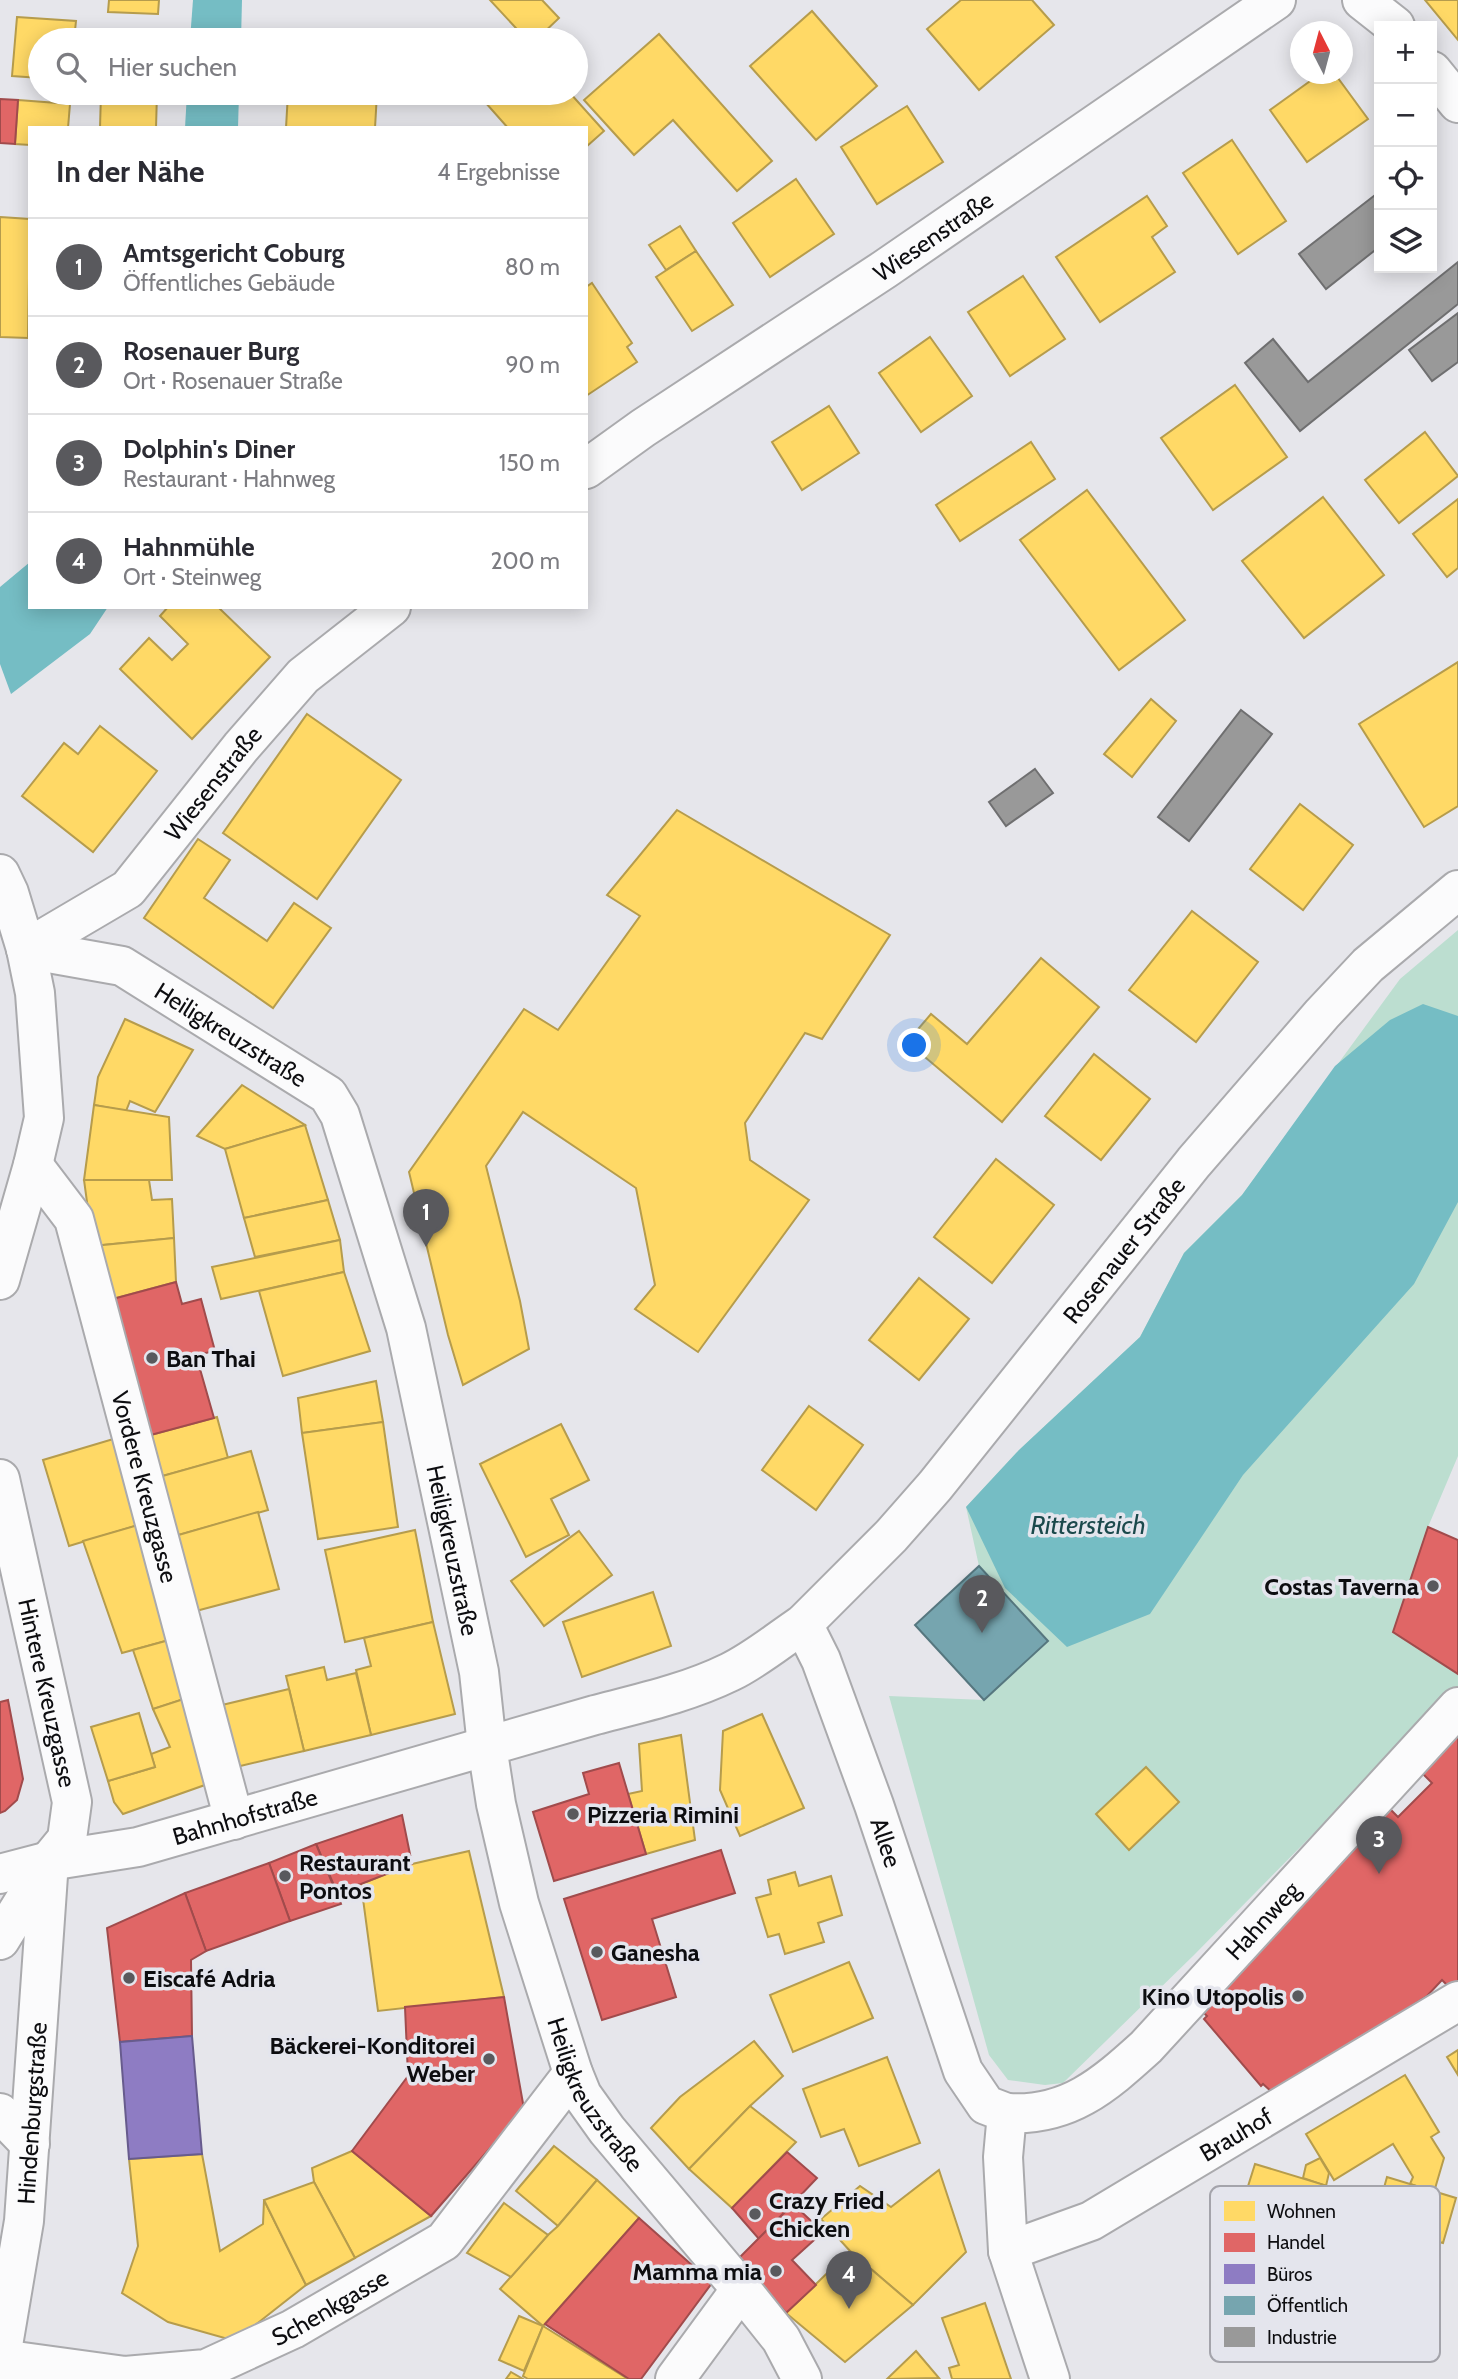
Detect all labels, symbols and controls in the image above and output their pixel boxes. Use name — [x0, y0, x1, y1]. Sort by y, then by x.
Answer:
north arrow — [1290, 21, 1353, 84]
map controls — [1374, 21, 1437, 273]
button: + — [1374, 21, 1437, 84]
search box — [28, 28, 588, 105]
icon: search — [52, 48, 90, 86]
text: Hier suchen — [108, 51, 237, 83]
button: − — [1374, 84, 1437, 147]
button: locate — [1374, 147, 1437, 210]
text: In der Nähe — [56, 153, 205, 190]
text: 4 Ergebnisse — [437, 158, 560, 186]
street label: Wiesenstraße — [868, 185, 998, 287]
button: layers — [1374, 210, 1437, 273]
text: Amtsgericht Coburg — [123, 237, 345, 269]
text: 1 — [75, 253, 83, 281]
text: 80 m — [505, 253, 560, 281]
text: Öffentliches Gebäude — [123, 269, 335, 297]
text: Rosenauer Burg — [123, 335, 299, 367]
text: 2 — [73, 351, 85, 379]
text: 90 m — [506, 351, 560, 379]
text: Ort · Rosenauer Straße — [123, 367, 343, 395]
text: Dolphin's Diner — [123, 433, 295, 465]
text: 3 — [73, 449, 85, 477]
text: 150 m — [499, 449, 560, 477]
text: Restaurant · Hahnweg — [123, 465, 335, 493]
text: Hahnmühle — [123, 531, 255, 563]
text: 4 — [72, 547, 86, 575]
text: 200 m — [490, 547, 560, 575]
text: Ort · Steinweg — [123, 563, 261, 591]
street label: Wiesenstraße — [158, 720, 267, 846]
street label: Heiligkreuzstraße — [149, 976, 312, 1093]
your location — [897, 1028, 931, 1062]
street label: Rosenauer Straße — [1056, 1171, 1191, 1329]
pin: 1 — [403, 1189, 449, 1247]
place label: Ban Thai — [166, 1344, 256, 1373]
marker: Ban Thai — [144, 1350, 160, 1366]
street label: Vordere Kreuzgasse — [106, 1388, 185, 1586]
street label: Heiligkreuzstraße — [421, 1462, 485, 1638]
water label: Rittersteich — [1030, 1509, 1146, 1541]
place label: Costas Taverna — [1264, 1572, 1419, 1601]
pin: 2 — [959, 1575, 1005, 1633]
marker: Costas Taverna — [1425, 1578, 1441, 1594]
street label: Hintere Kreuzgasse — [13, 1595, 83, 1790]
street label: Bahnhofstraße — [169, 1781, 321, 1851]
place label: Pizzeria Rimini — [587, 1800, 739, 1829]
marker: Pizzeria Rimini — [565, 1806, 581, 1822]
street label: Allee — [865, 1814, 908, 1871]
pin: 3 — [1356, 1816, 1402, 1874]
place label: Restaurant Pontos — [299, 1848, 411, 1905]
marker: Restaurant Pontos — [277, 1868, 293, 1884]
street label: Hahnweg — [1219, 1874, 1306, 1965]
place label: Ganesha — [611, 1938, 700, 1967]
marker: Ganesha — [589, 1944, 605, 1960]
place label: Eiscafé Adria — [143, 1964, 275, 1993]
marker: Eiscafé Adria — [121, 1970, 137, 1986]
place label: Kino Utopolis — [1142, 1982, 1284, 2011]
marker: Kino Utopolis — [1290, 1988, 1306, 2004]
street label: Heiligkreuzstraße — [542, 2014, 650, 2177]
street label: Hindenburgstraße — [11, 2021, 52, 2205]
place label: Bäckerei-Konditorei Weber — [269, 2031, 475, 2088]
marker: Bäckerei-Konditorei Weber — [481, 2051, 497, 2067]
street label: Brauhof — [1194, 2101, 1277, 2167]
place label: Crazy Fried Chicken — [769, 2186, 884, 2243]
legend — [1210, 2186, 1440, 2362]
text: Wohnen — [1267, 2200, 1336, 2223]
marker: Crazy Fried Chicken — [747, 2206, 763, 2222]
text: Handel — [1267, 2231, 1325, 2254]
pin: 4 — [826, 2251, 872, 2309]
place label: Mamma mia — [633, 2257, 762, 2286]
street label: Schenkgasse — [267, 2262, 393, 2351]
marker: Mamma mia — [768, 2263, 784, 2279]
text: Büros — [1267, 2263, 1312, 2286]
text: Öffentlich — [1267, 2294, 1348, 2317]
text: Industrie — [1267, 2326, 1337, 2349]

